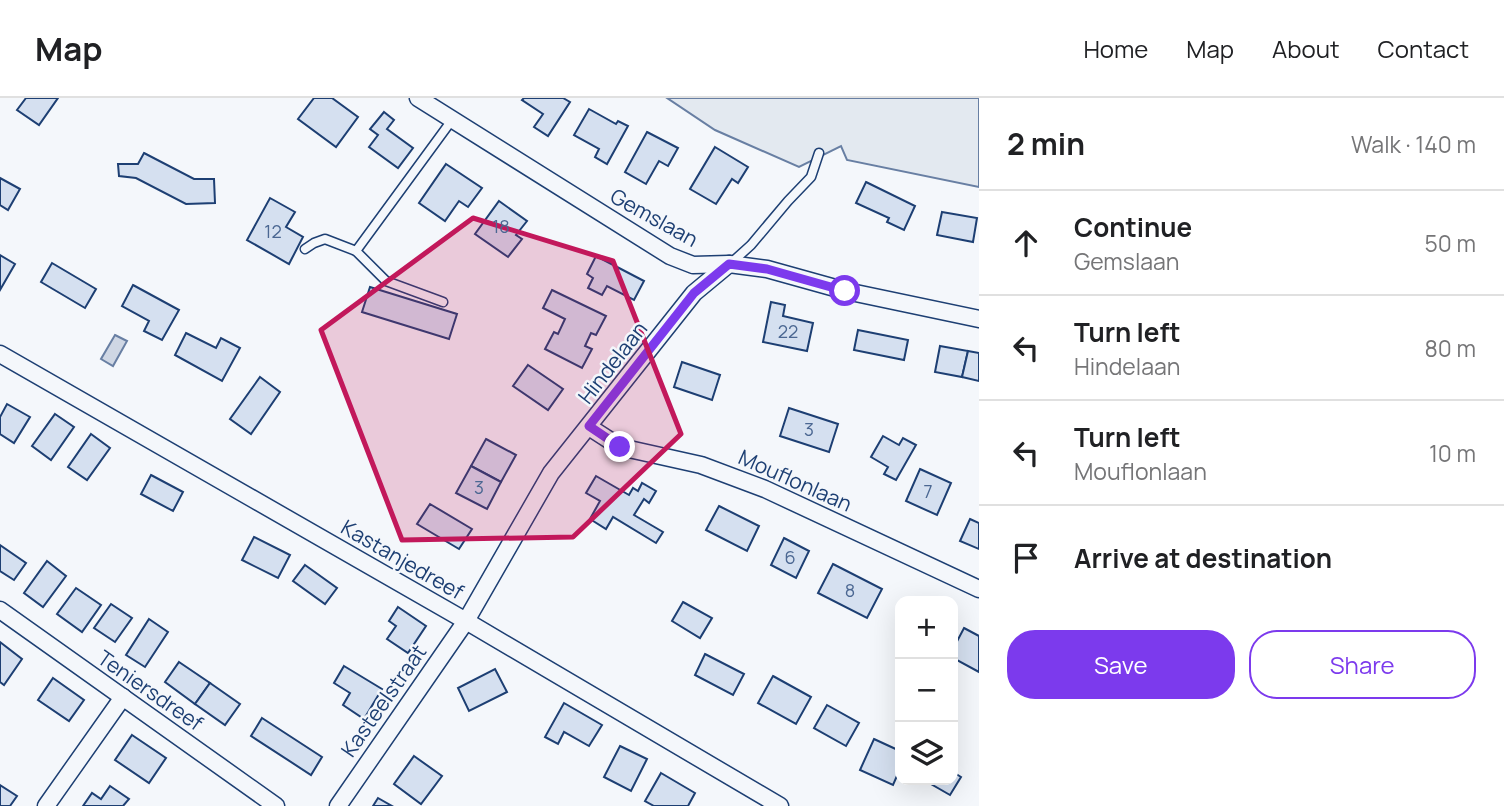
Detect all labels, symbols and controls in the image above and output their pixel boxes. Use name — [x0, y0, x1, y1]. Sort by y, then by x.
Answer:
text: Map — [35, 26, 103, 71]
text: Home — [1083, 32, 1148, 65]
text: Map — [1186, 32, 1234, 65]
text: About — [1272, 32, 1340, 65]
text: Contact — [1378, 32, 1469, 65]
text: 2 min — [1007, 123, 1085, 164]
text: Walk · 140 m — [1351, 128, 1476, 160]
street label: Gemslaan — [606, 182, 703, 253]
text: Continue — [1074, 209, 1192, 245]
house number: 18 — [492, 214, 510, 238]
house number: 12 — [264, 219, 282, 243]
icon: ahead — [1007, 224, 1045, 262]
text: 50 m — [1425, 227, 1476, 259]
text: Gemslaan — [1074, 245, 1179, 277]
route start — [829, 275, 860, 306]
text: Turn left — [1074, 314, 1181, 350]
street label: Hindelaan — [571, 316, 653, 409]
house number: 22 — [778, 319, 798, 343]
icon: left — [1007, 329, 1045, 367]
text: 80 m — [1425, 332, 1476, 364]
text: Hindelaan — [1074, 350, 1180, 382]
house number: 3 — [804, 417, 814, 441]
text: Turn left — [1074, 419, 1181, 455]
route end — [604, 431, 635, 462]
icon: left — [1007, 434, 1045, 472]
text: 10 m — [1429, 437, 1476, 469]
street label: Mouflonlaan — [734, 443, 856, 518]
text: Mouflonlaan — [1074, 455, 1207, 487]
house number: 3 — [474, 475, 484, 499]
house number: 7 — [923, 479, 933, 503]
street label: Kastanjedreef — [336, 513, 469, 606]
icon: arrive — [1007, 539, 1045, 577]
text: Arrive at destination — [1074, 540, 1332, 576]
house number: 6 — [784, 545, 796, 569]
house number: 8 — [845, 578, 855, 602]
map controls — [895, 596, 958, 785]
button: + — [895, 596, 958, 659]
button: Save — [1007, 630, 1235, 699]
button: Share — [1249, 630, 1476, 699]
street label: Kasteelstraat — [334, 639, 432, 762]
street label: Teniersdreef — [92, 644, 209, 737]
button: − — [895, 659, 958, 722]
button: layers — [895, 722, 958, 785]

